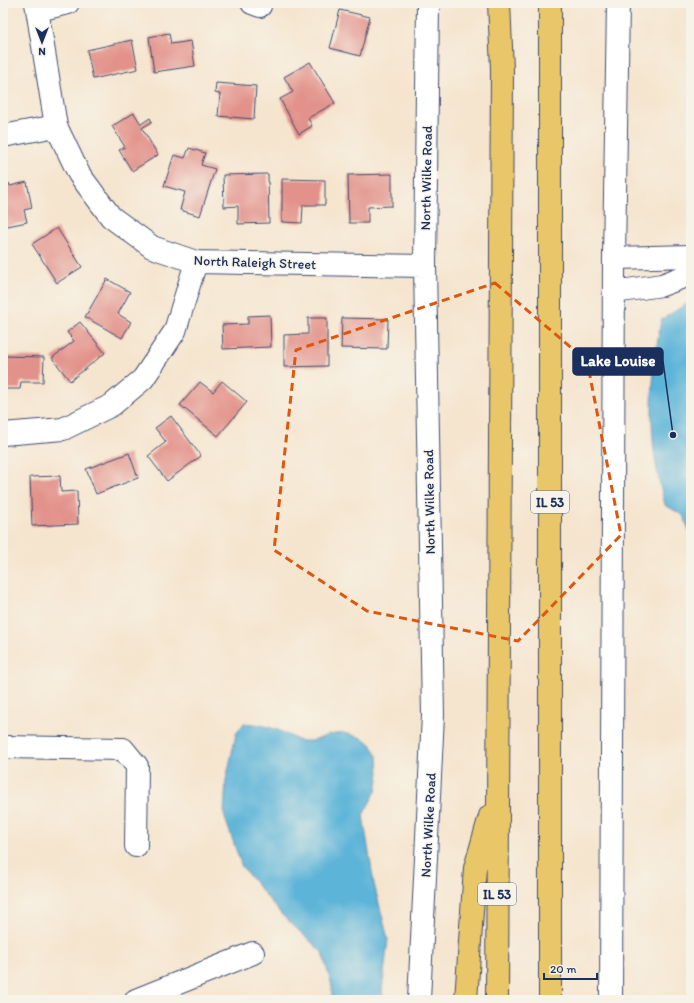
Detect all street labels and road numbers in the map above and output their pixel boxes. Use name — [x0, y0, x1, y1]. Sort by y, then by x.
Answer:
street label: North Wilke Road — [417, 125, 436, 231]
street label: North Raleigh Street — [193, 252, 317, 273]
street label: North Wilke Road — [420, 449, 439, 555]
road number: IL 53 — [531, 491, 569, 513]
street label: North Wilke Road — [417, 772, 440, 878]
road number: IL 53 — [478, 883, 516, 905]

